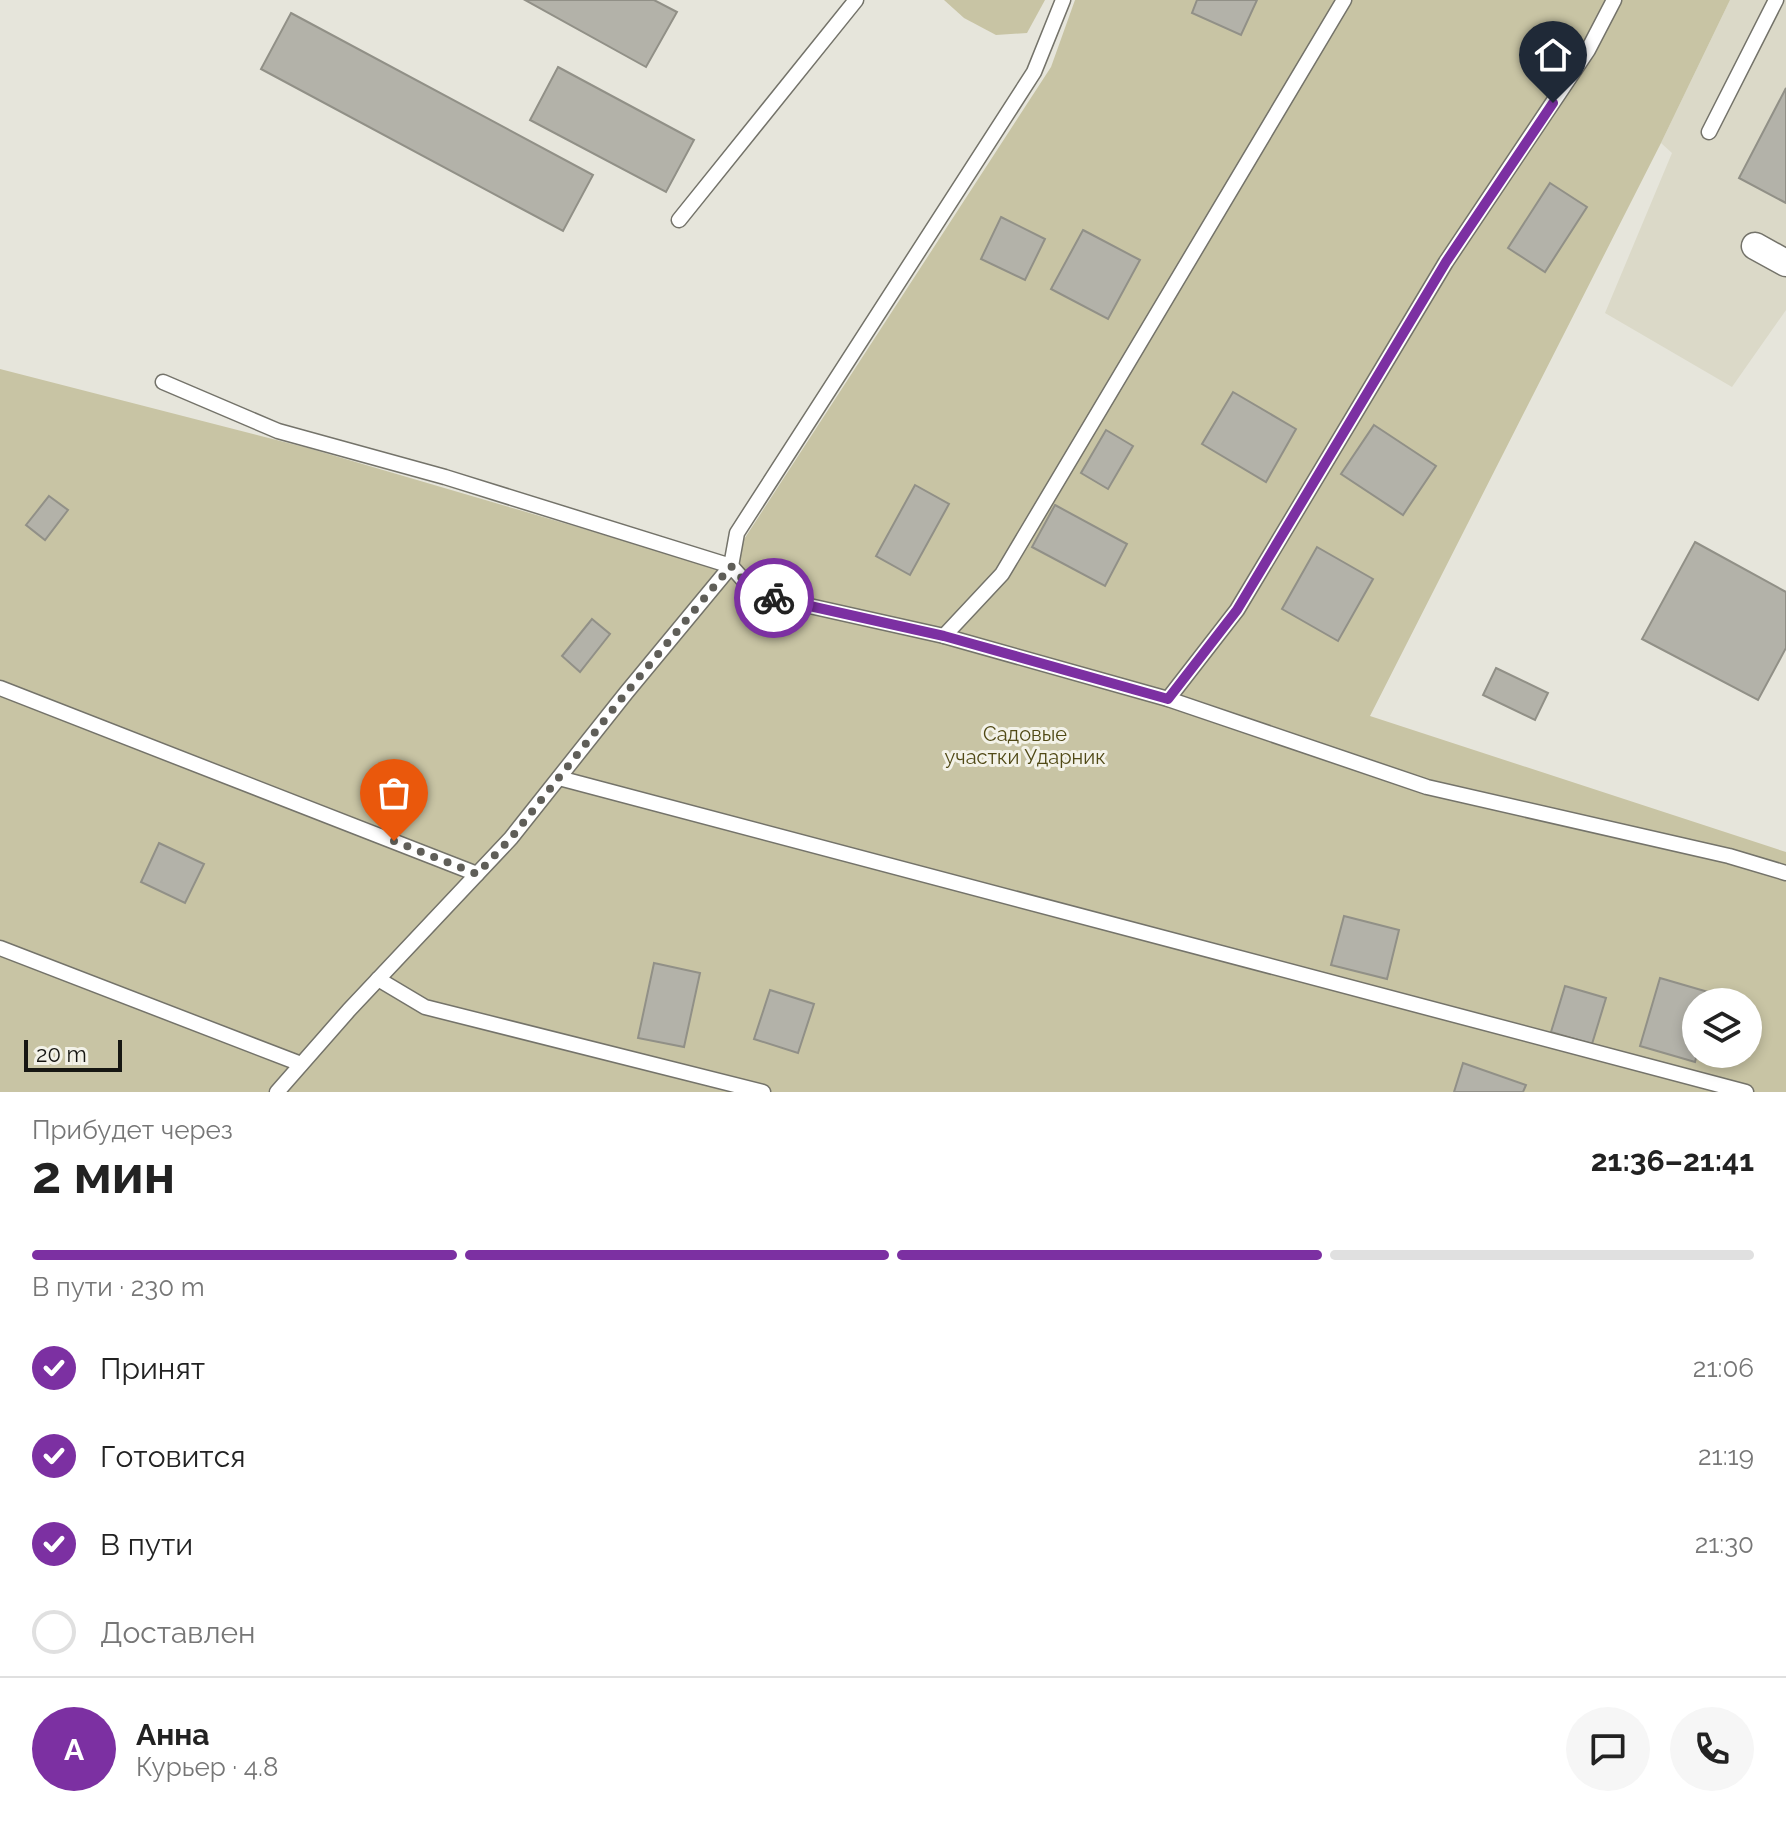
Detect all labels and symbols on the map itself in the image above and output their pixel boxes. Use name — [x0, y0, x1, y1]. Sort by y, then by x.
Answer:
pin — [1519, 21, 1587, 103]
courier — [734, 558, 814, 638]
park label: Садовые участки Ударник — [944, 722, 1106, 769]
pin — [360, 759, 428, 841]
scale bar — [24, 1036, 122, 1072]

